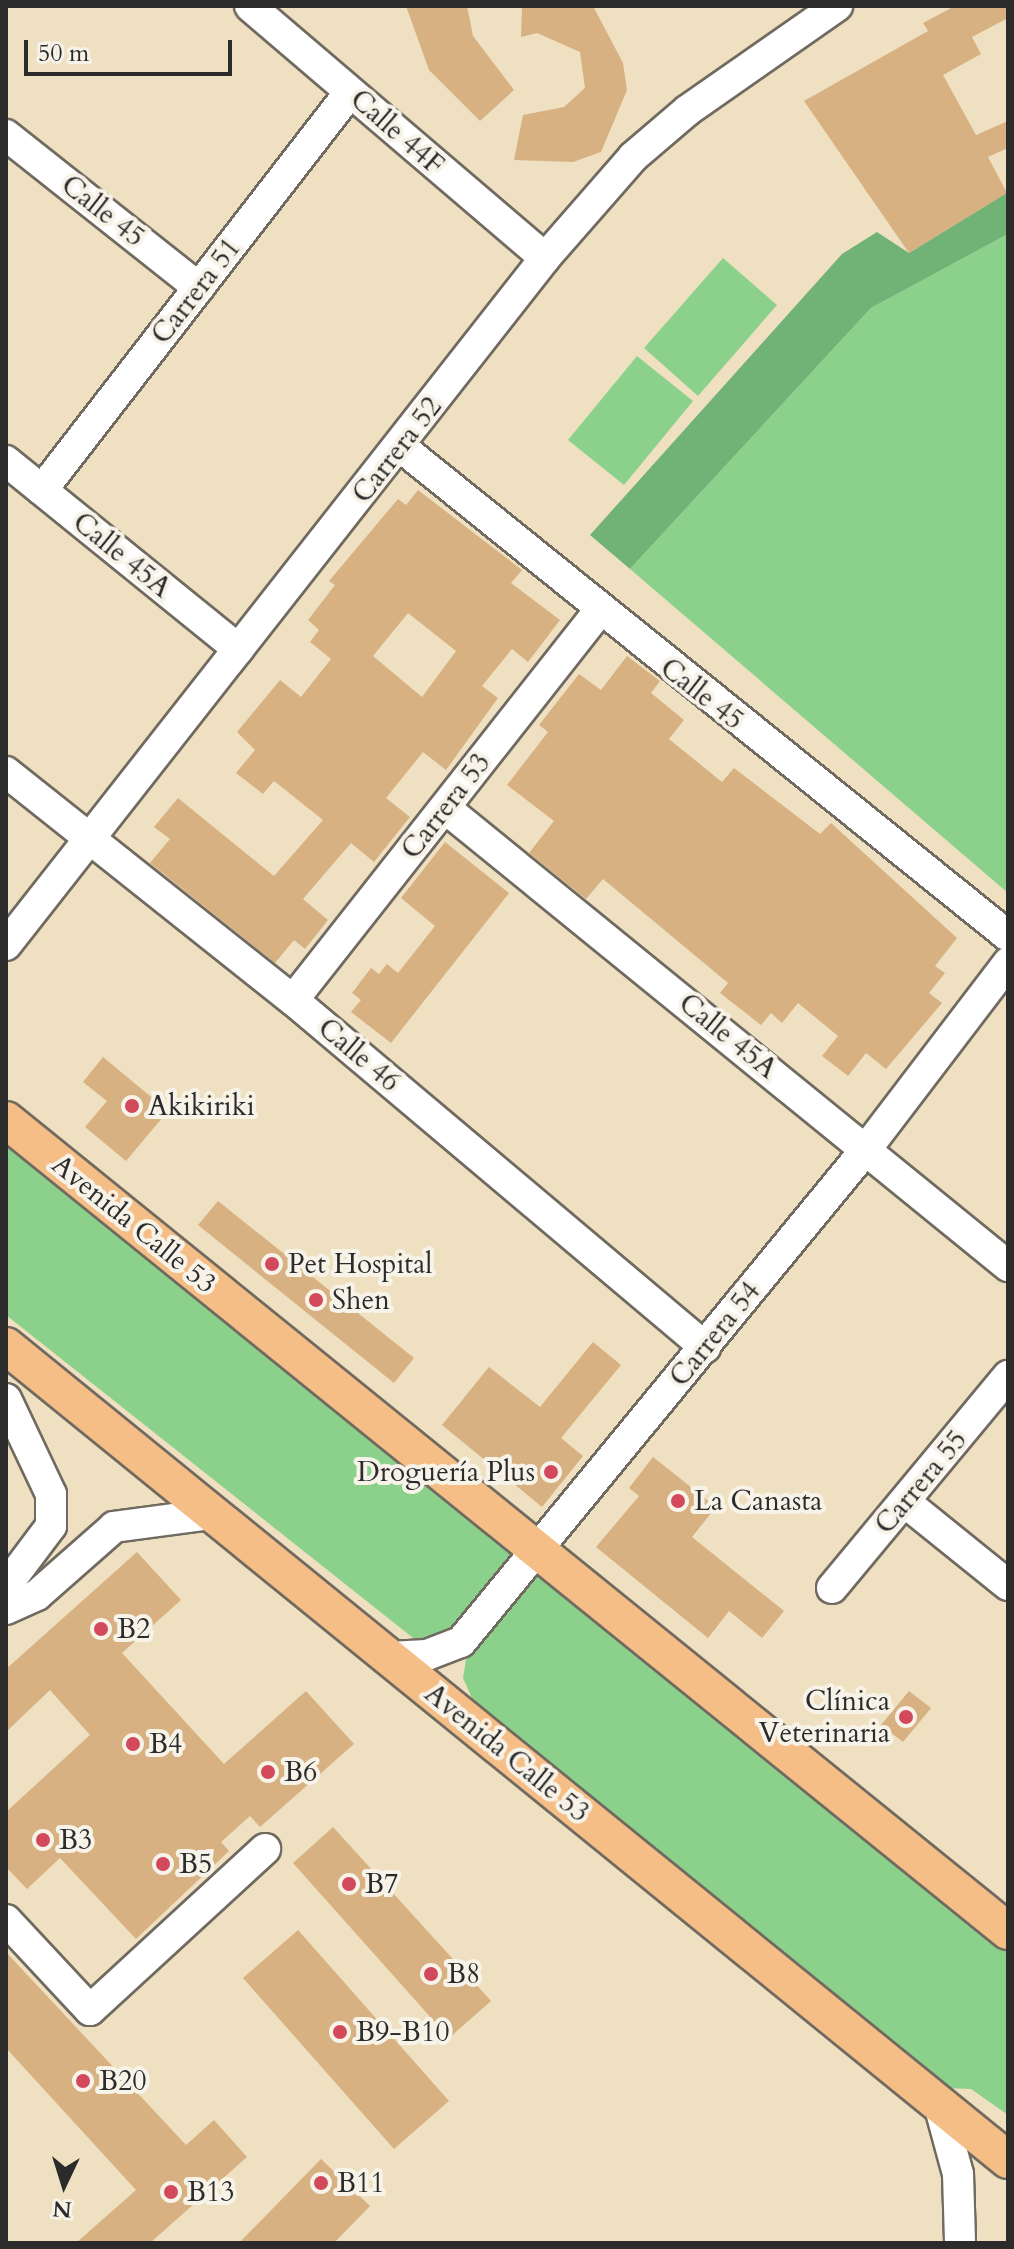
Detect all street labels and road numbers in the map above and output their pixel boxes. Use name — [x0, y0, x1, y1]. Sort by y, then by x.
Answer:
street label: Calle 44F — [343, 82, 451, 182]
street label: Calle 45 — [55, 168, 151, 254]
street label: Carrera 51 — [144, 231, 248, 351]
street label: Carrera 52 — [345, 390, 449, 510]
street label: Calle 45A — [66, 505, 178, 605]
street label: Calle 45 — [654, 651, 750, 737]
street label: Carrera 53 — [394, 746, 498, 866]
street label: Calle 45A — [672, 986, 784, 1086]
street label: Calle 46 — [311, 1011, 407, 1099]
street label: Avenida Calle 53 — [45, 1147, 223, 1301]
street label: Carrera 54 — [663, 1275, 767, 1393]
street label: Carrera 55 — [868, 1423, 974, 1541]
street label: Avenida Calle 53 — [418, 1676, 596, 1830]

